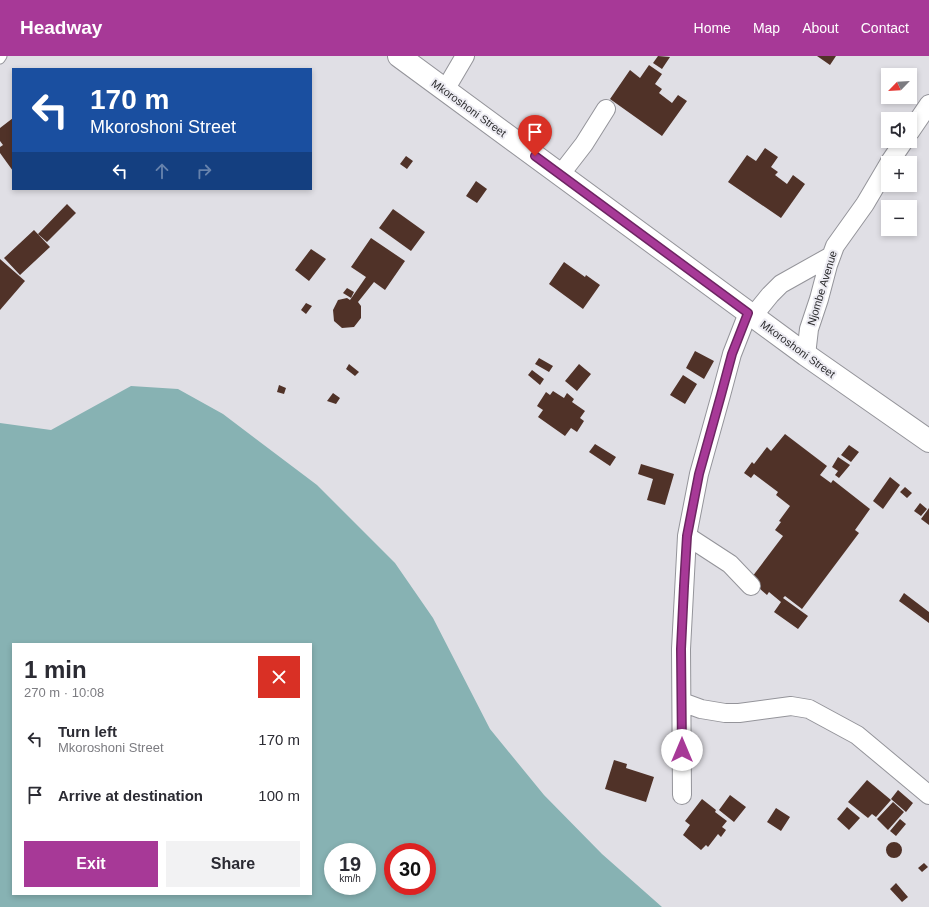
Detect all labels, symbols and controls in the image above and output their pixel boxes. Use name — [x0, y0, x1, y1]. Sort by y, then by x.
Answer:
text: Headway — [20, 17, 102, 38]
text: Home — [694, 20, 731, 36]
text: Map — [753, 20, 780, 36]
text: About — [802, 20, 839, 36]
text: Contact — [861, 20, 909, 36]
north arrow — [881, 68, 917, 104]
map controls — [881, 68, 917, 236]
street label: Mkoroshoni Street — [429, 77, 509, 139]
icon: left — [24, 84, 76, 136]
text: 170 m — [90, 84, 169, 115]
button: sound — [881, 112, 917, 148]
pin — [518, 115, 552, 156]
text: Mkoroshoni Street — [90, 117, 236, 137]
icon: arrive — [524, 121, 546, 143]
button: + — [881, 156, 917, 192]
icon: left — [109, 160, 131, 182]
icon: ahead — [151, 160, 173, 182]
icon: right — [193, 160, 215, 182]
button: − — [881, 200, 917, 236]
street label: Njombe Avenue — [805, 249, 839, 327]
street label: Mkoroshoni Street — [758, 318, 838, 380]
text: 1 min — [24, 656, 87, 683]
button: close — [258, 656, 300, 698]
text: 270 m · 10:08 — [24, 685, 104, 700]
text: Turn left — [58, 723, 117, 740]
icon: left — [24, 728, 46, 750]
position arrow — [661, 729, 703, 771]
text: 170 m — [258, 731, 300, 748]
text: Mkoroshoni Street — [58, 740, 164, 755]
icon: arrive — [24, 784, 46, 806]
text: Arrive at destination — [58, 787, 203, 804]
text: 100 m — [258, 787, 300, 804]
button: Exit — [24, 841, 158, 887]
button: Share — [166, 841, 300, 887]
speed limit sign: 30 — [384, 843, 436, 895]
text: 19 — [339, 853, 361, 875]
text: km/h — [339, 873, 361, 884]

